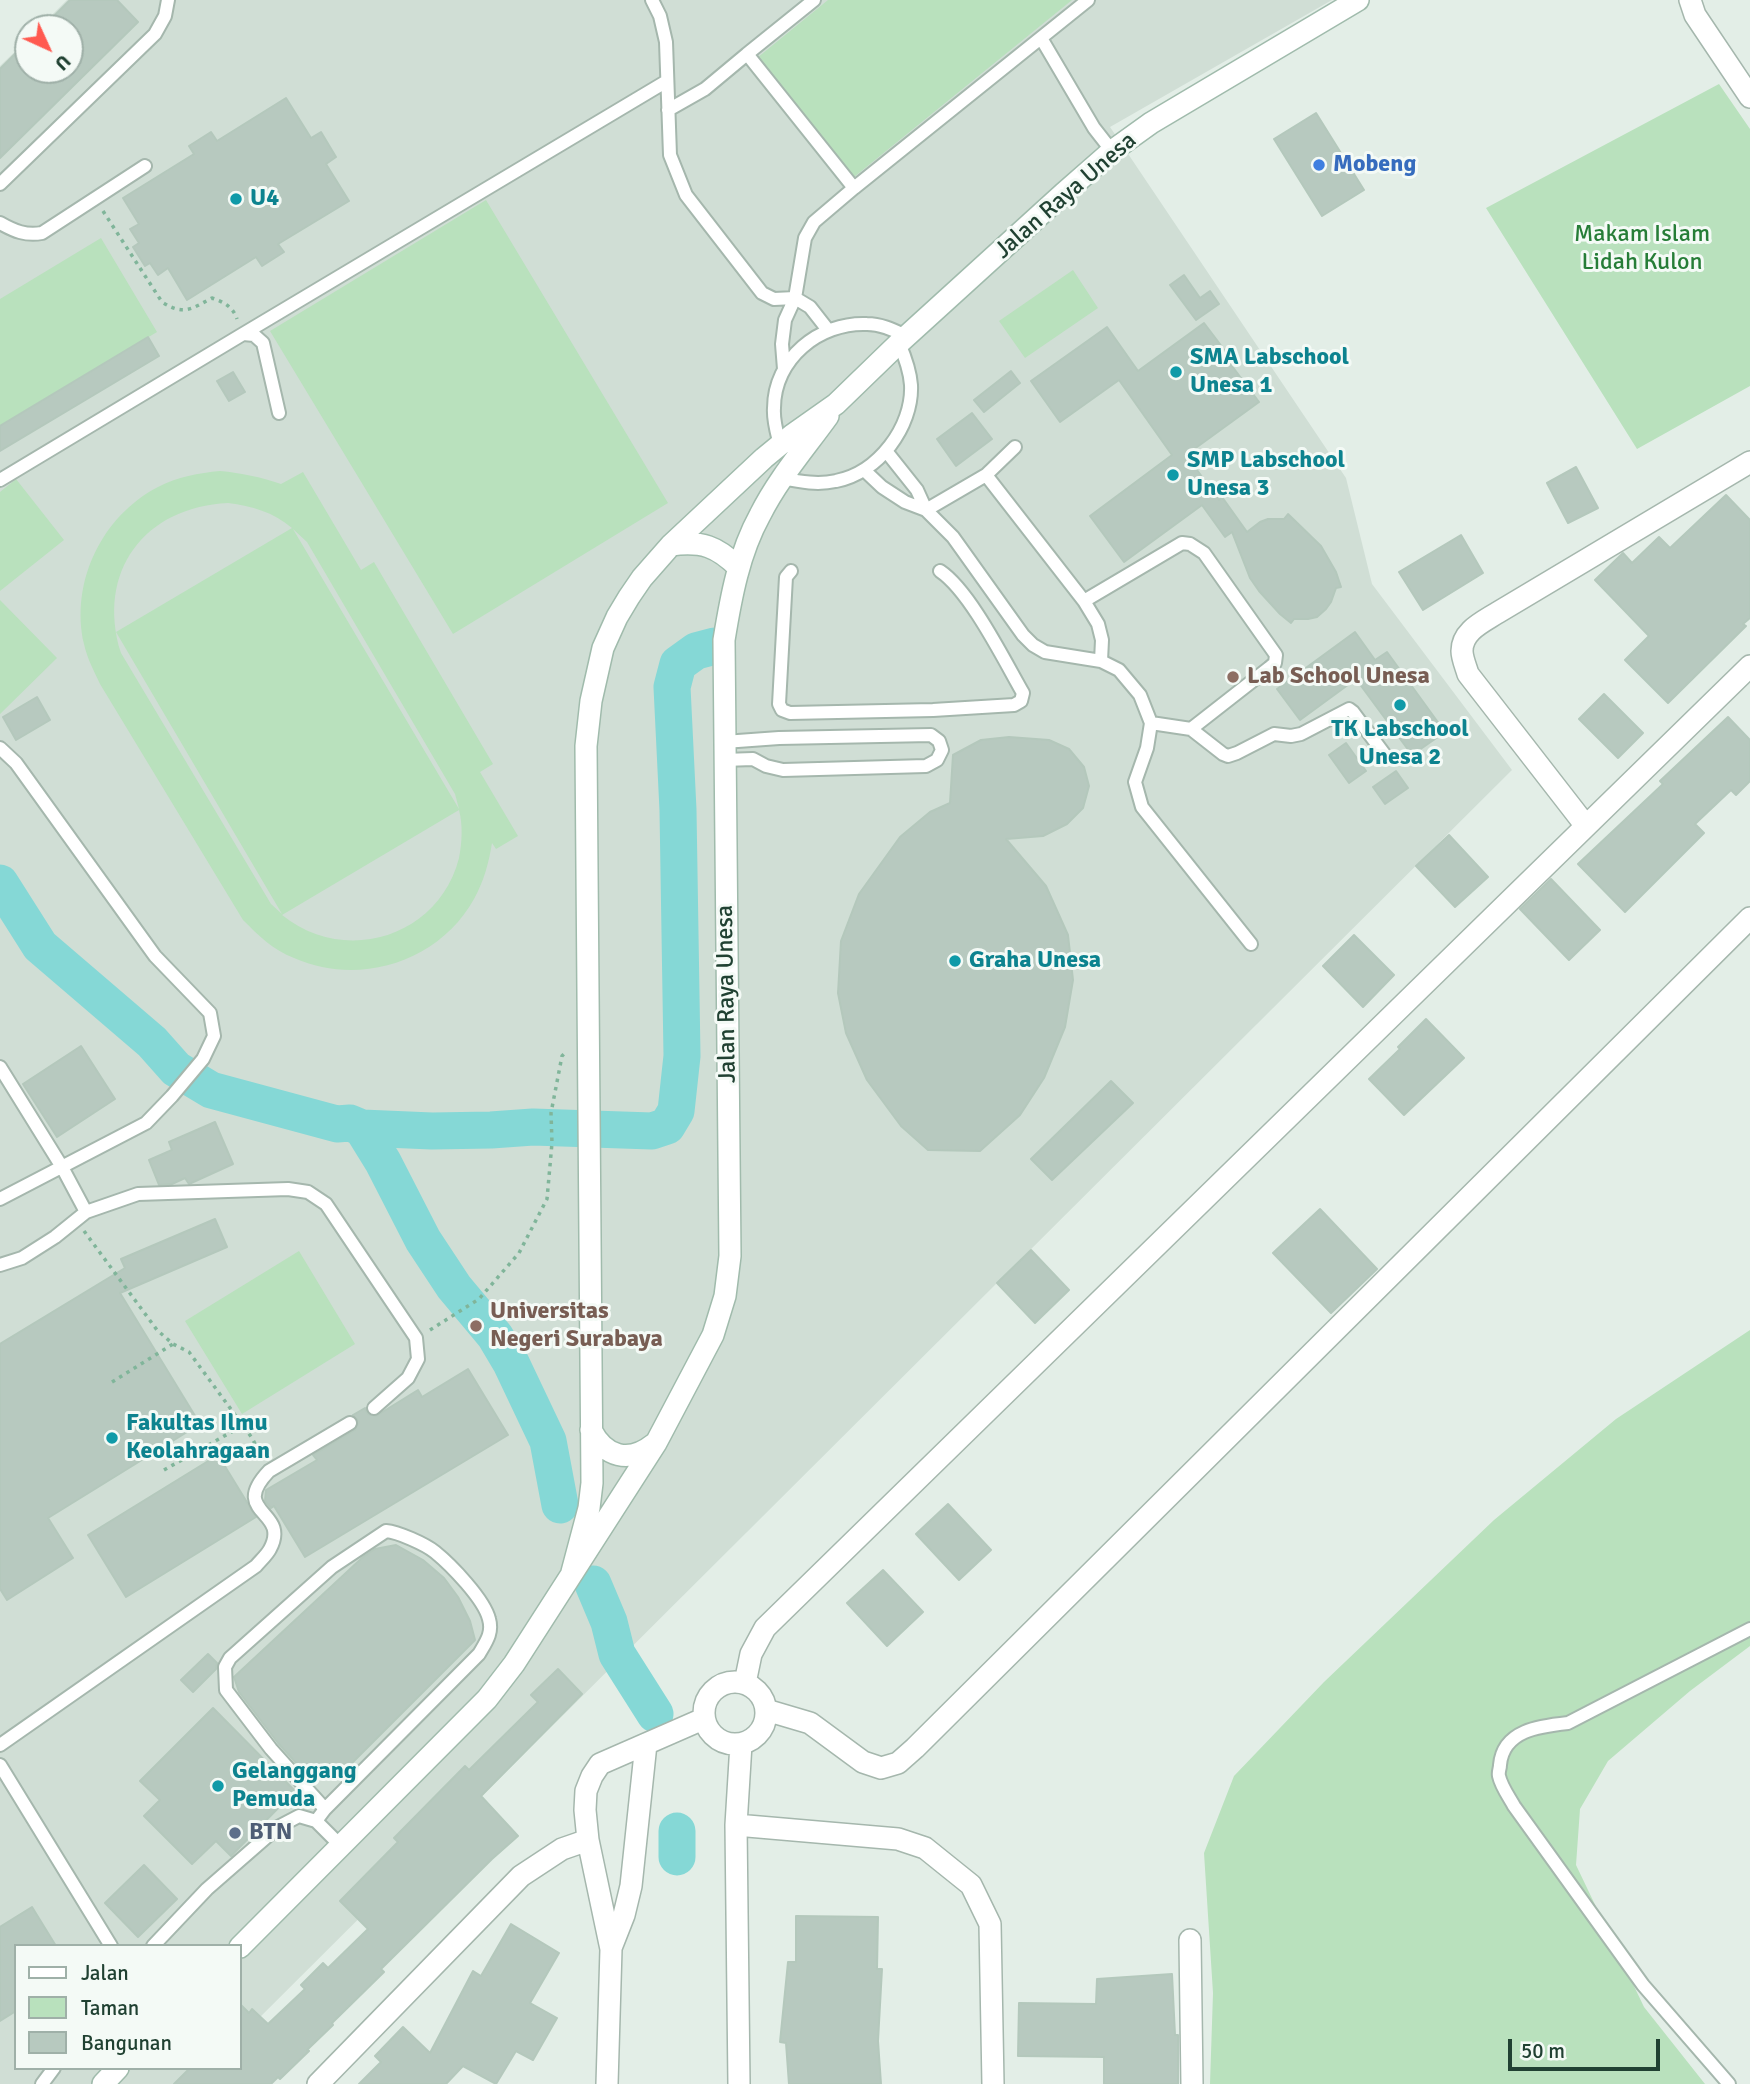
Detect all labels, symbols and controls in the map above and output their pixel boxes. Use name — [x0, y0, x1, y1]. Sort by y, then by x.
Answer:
north arrow — [14, 14, 84, 84]
text: U — [49, 49, 75, 75]
street label: Jalan Raya Unesa — [989, 127, 1143, 265]
place label: Mobeng — [1333, 151, 1416, 179]
marker: Mobeng — [1311, 157, 1327, 173]
place label: U4 — [250, 185, 279, 213]
marker: U4 — [228, 191, 244, 207]
park label: Makam Islam Lidah Kulon — [1574, 221, 1710, 277]
place label: SMA Labschool Unesa 1 — [1190, 344, 1349, 400]
marker: SMA Labschool Unesa 1 — [1168, 364, 1184, 380]
place label: SMP Labschool Unesa 3 — [1187, 447, 1345, 503]
marker: SMP Labschool Unesa 3 — [1165, 467, 1181, 483]
place label: Lab School Unesa — [1247, 663, 1430, 691]
marker: Lab School Unesa — [1225, 669, 1241, 685]
marker: TK Labschool Unesa 2 — [1392, 697, 1408, 713]
place label: TK Labschool Unesa 2 — [1331, 716, 1469, 772]
street label: Jalan Raya Unesa — [711, 905, 743, 1083]
place label: Graha Unesa — [969, 947, 1101, 975]
marker: Graha Unesa — [947, 953, 963, 969]
place label: Universitas Negeri Surabaya — [490, 1298, 663, 1354]
marker: Universitas Negeri Surabaya — [468, 1318, 484, 1334]
place label: Fakultas Ilmu Keolahragaan — [126, 1410, 270, 1466]
marker: Fakultas Ilmu Keolahragaan — [104, 1430, 120, 1446]
place label: Gelanggang Pemuda — [232, 1758, 357, 1814]
marker: Gelanggang Pemuda — [210, 1778, 226, 1794]
place label: BTN — [249, 1819, 292, 1847]
marker: BTN — [227, 1825, 243, 1841]
legend — [14, 1944, 242, 2070]
text: Jalan — [81, 1960, 129, 1986]
text: Taman — [81, 1995, 139, 2021]
scale bar — [1512, 2024, 1664, 2068]
text: Bangunan — [81, 2030, 172, 2056]
text: 50 m — [1521, 2038, 1565, 2064]

